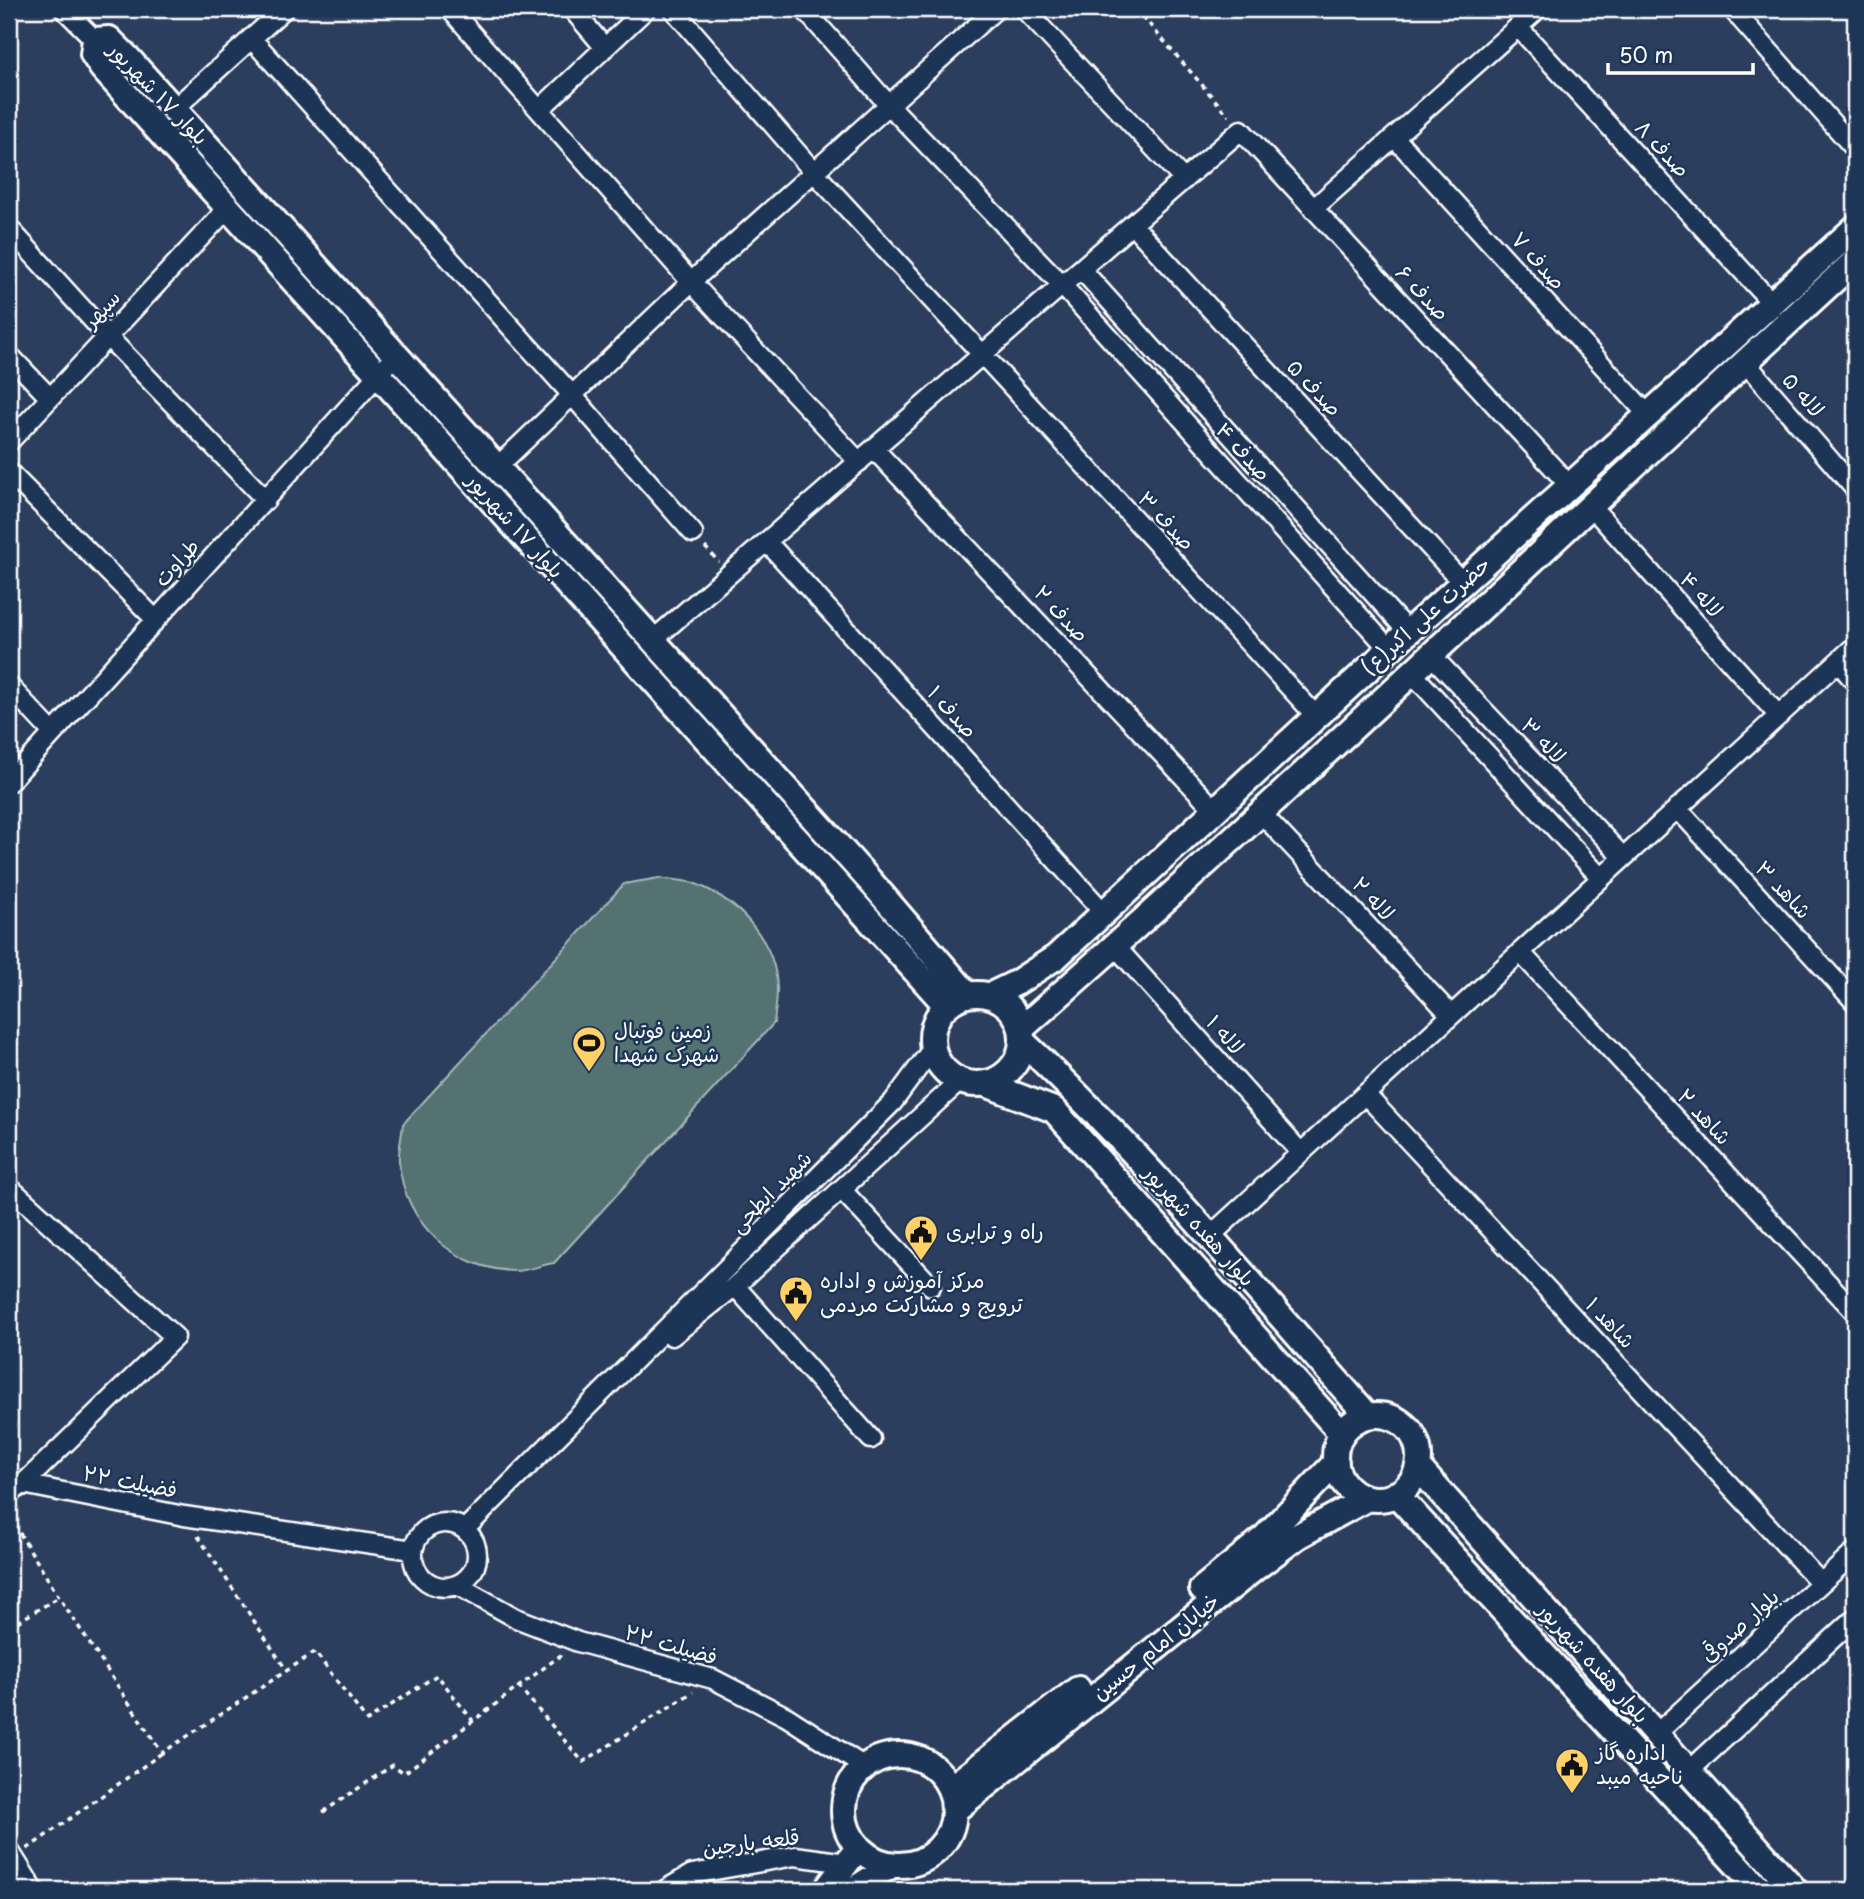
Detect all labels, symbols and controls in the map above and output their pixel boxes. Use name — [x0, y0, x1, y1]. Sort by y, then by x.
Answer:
street label: بلوار ۱۷ شهریور — [100, 32, 217, 151]
scale bar — [1608, 32, 1754, 76]
text: 50 m — [1619, 38, 1673, 70]
street label: صدف ۸ — [1628, 112, 1699, 184]
street label: صدف ۷ — [1505, 223, 1574, 296]
street label: صدف ۶ — [1389, 256, 1458, 327]
street label: سپهر — [73, 281, 127, 336]
street label: صدف ۵ — [1280, 351, 1351, 423]
street label: لاله ۵ — [1776, 364, 1833, 423]
street label: صدف ۴ — [1209, 414, 1280, 487]
street label: بلوار ۱۷ شهریور — [459, 463, 573, 585]
street label: صدف ۳ — [1131, 483, 1203, 557]
street label: طراوت — [145, 530, 206, 593]
street label: حضرت علی اکبر(ع) — [1353, 548, 1497, 682]
street label: لاله ۴ — [1673, 564, 1732, 624]
street label: صدف ۲ — [1028, 577, 1097, 648]
street label: صدف ۱ — [921, 677, 986, 744]
street label: لاله ۳ — [1514, 709, 1575, 770]
street label: شاهد ۳ — [1749, 852, 1820, 925]
street label: لاله ۲ — [1346, 868, 1403, 927]
street label: لاله ۱ — [1200, 1007, 1253, 1061]
place label: زمین فوتبال شهرک شهدا — [614, 1013, 719, 1069]
sports icon: زمین فوتبال شهرک شهدا — [570, 1024, 608, 1073]
street label: شاهد ۲ — [1671, 1080, 1740, 1151]
street label: شهید ابطحی — [721, 1142, 818, 1239]
street label: بلوار هفده شهریور — [1136, 1155, 1264, 1293]
public building icon: راه و ترابری — [902, 1213, 940, 1262]
place label: راه و ترابری — [946, 1214, 1044, 1246]
place label: مرکز آموزش و اداره ترویج و مشارکت مردمی — [820, 1263, 1024, 1319]
public building icon: مرکز آموزش و اداره ترویج و مشارکت مردمی — [777, 1274, 815, 1323]
street label: شاهد ۱ — [1579, 1289, 1644, 1355]
street label: فضیلت ۲۲ — [81, 1455, 180, 1505]
street label: بلوار صدوقی — [1692, 1580, 1785, 1669]
street label: خیابان امام حسین — [1084, 1584, 1227, 1709]
street label: بلوار هفده شهریور — [1530, 1592, 1658, 1730]
street label: فضیلت ۲۲ — [621, 1615, 722, 1672]
place label: اداره گاز ناحیه میبد — [1594, 1735, 1683, 1791]
public building icon: اداره گاز ناحیه میبد — [1553, 1746, 1591, 1795]
street label: قلعه بارجین — [700, 1819, 801, 1863]

